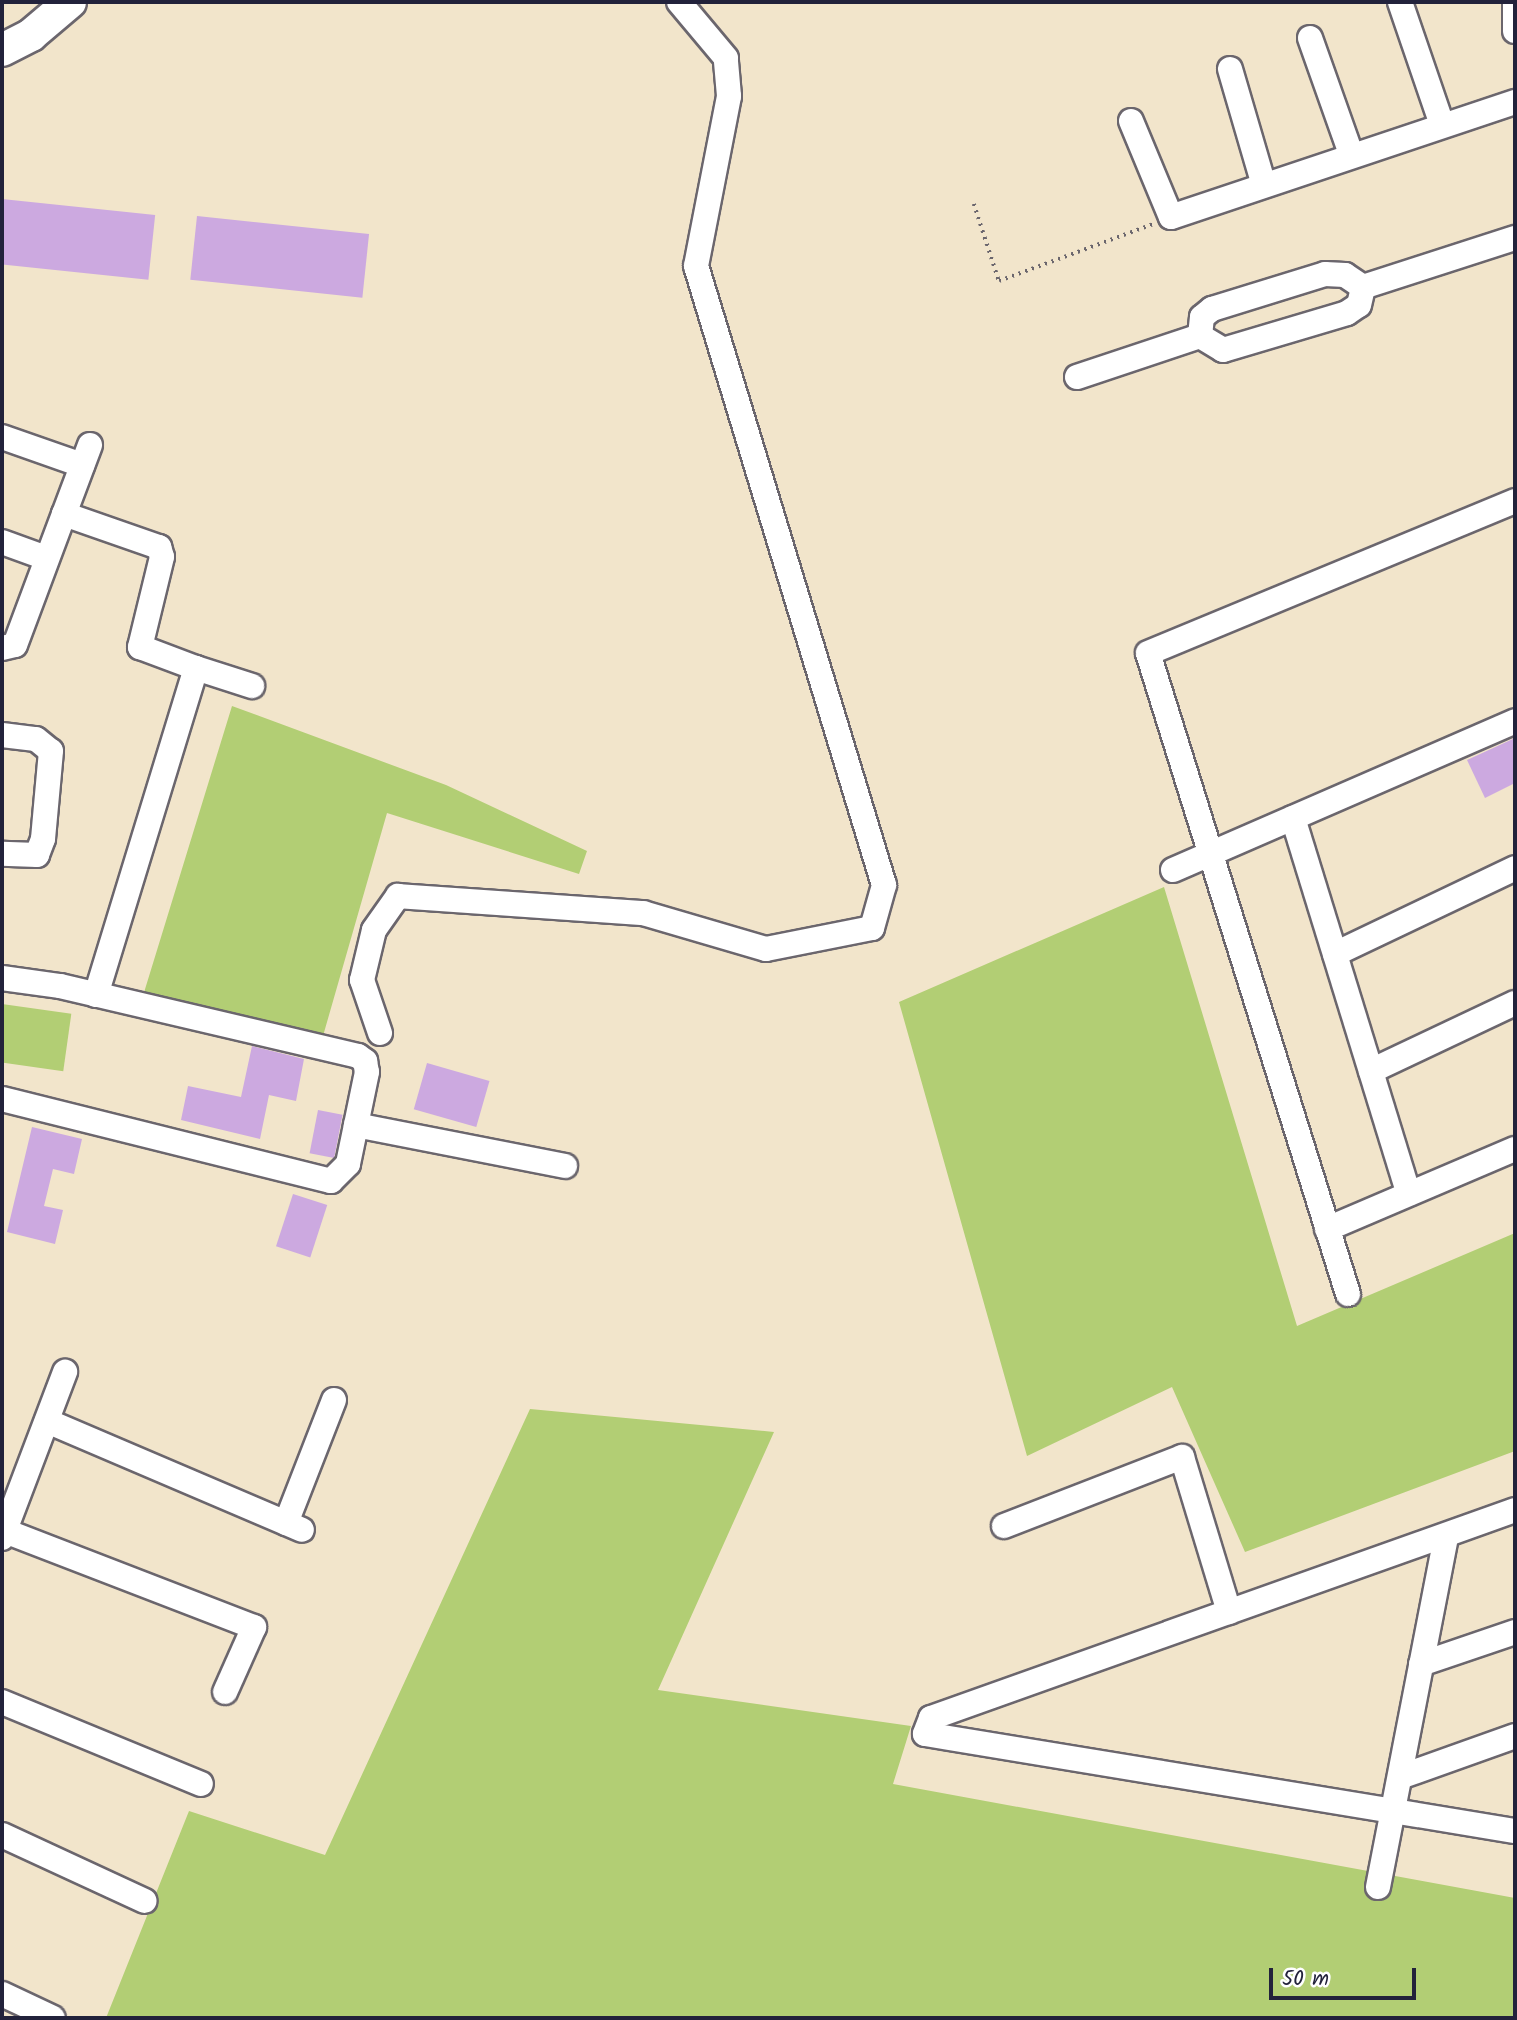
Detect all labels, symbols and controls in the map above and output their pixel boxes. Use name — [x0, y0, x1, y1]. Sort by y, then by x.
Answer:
scale bar — [1272, 1954, 1419, 1998]
text: 50 m — [1282, 1963, 1329, 1996]

